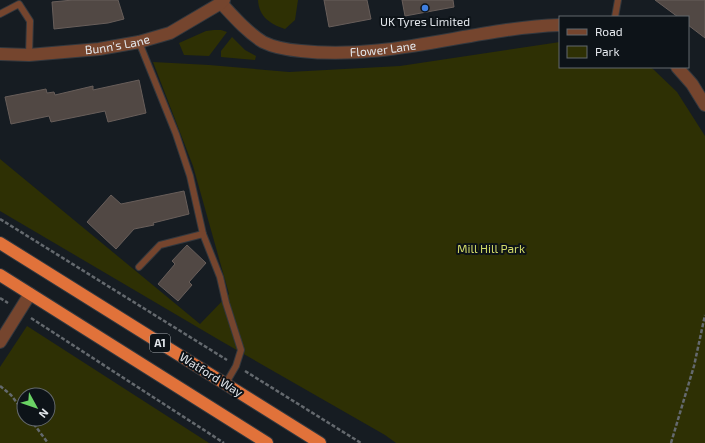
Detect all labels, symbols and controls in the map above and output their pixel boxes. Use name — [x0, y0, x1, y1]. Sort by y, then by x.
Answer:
marker: UK Tyres Limited — [420, 3, 430, 13]
place label: UK Tyres Limited — [380, 14, 470, 28]
legend — [559, 16, 689, 68]
text: Road — [595, 24, 623, 38]
street label: Bunn's Lane — [84, 31, 151, 56]
street label: Flower Lane — [350, 37, 417, 59]
text: Park — [595, 44, 620, 58]
park label: Mill Hill Park — [457, 241, 525, 255]
road number: A1 — [150, 334, 170, 352]
street label: Watford Way — [177, 349, 246, 399]
north arrow — [16, 387, 56, 427]
text: N — [36, 407, 52, 421]

